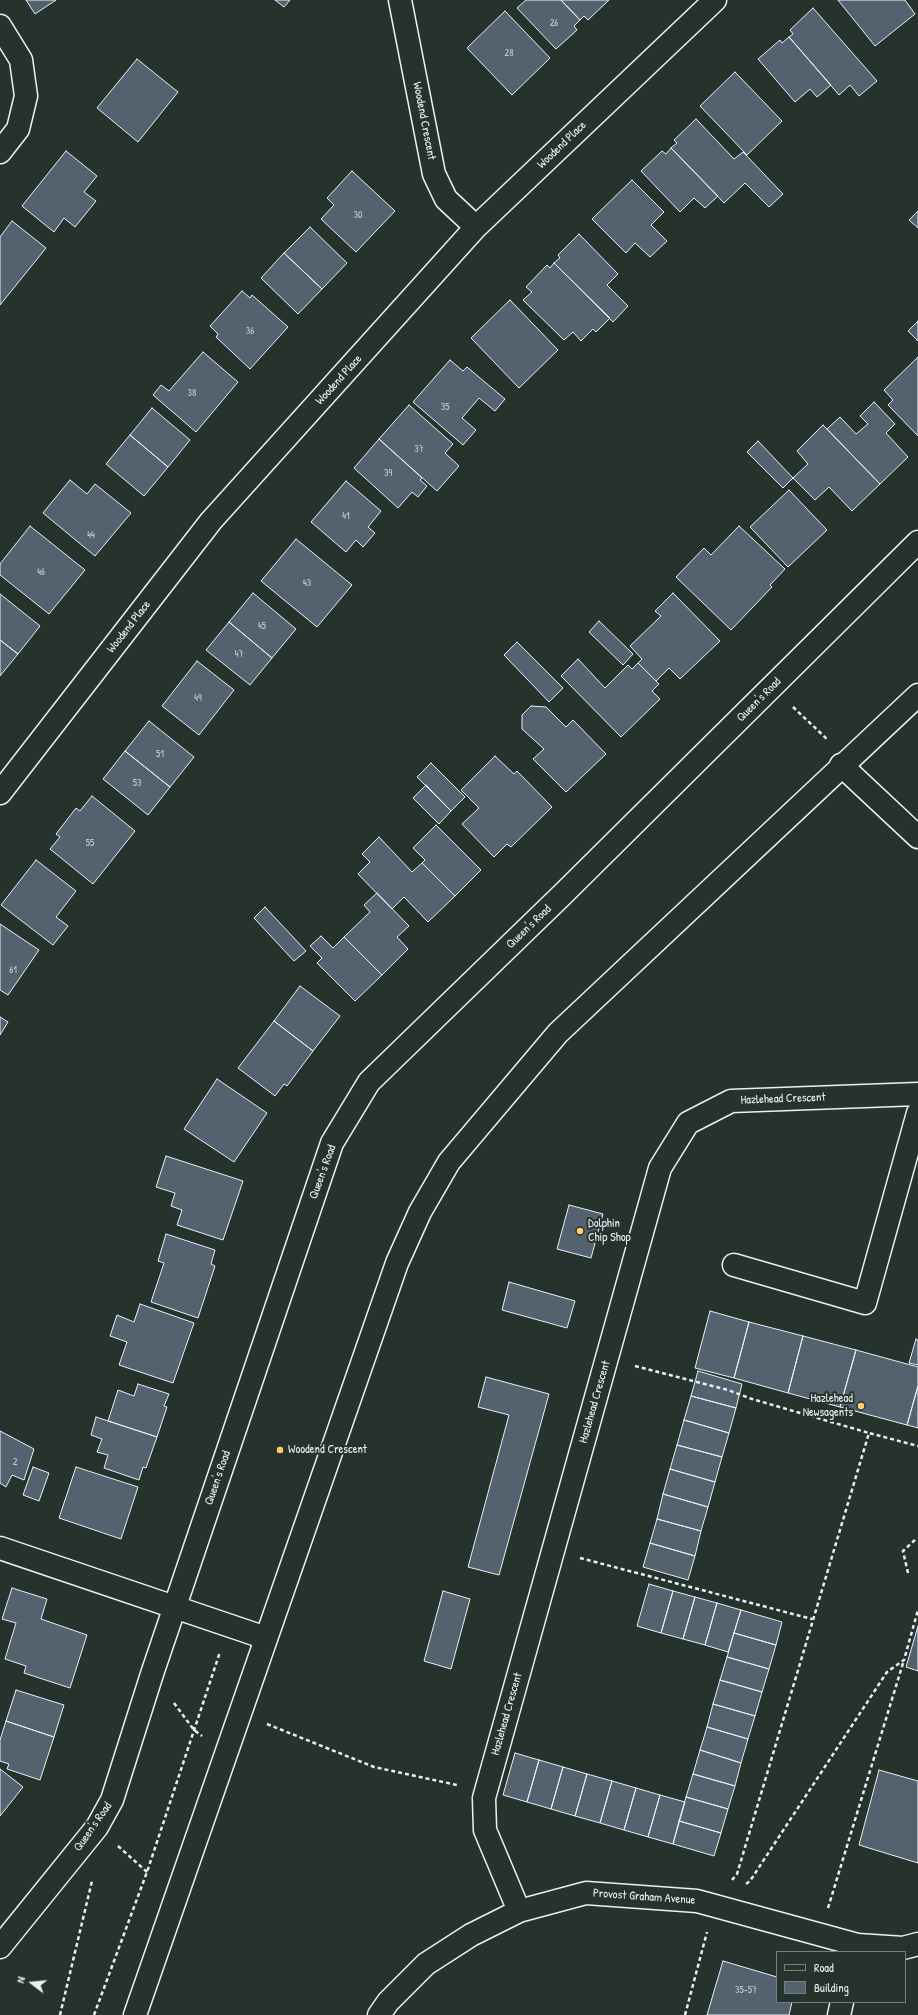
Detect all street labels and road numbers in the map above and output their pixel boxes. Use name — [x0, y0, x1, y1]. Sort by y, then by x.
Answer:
street label: Woodend Crescent — [409, 81, 439, 161]
street label: Woodend Place — [535, 118, 589, 172]
street label: Woodend Place — [313, 352, 365, 408]
street label: Woodend Place — [104, 598, 154, 656]
street label: Queen's Road — [734, 675, 784, 725]
street label: Queen's Road — [504, 902, 554, 952]
street label: Hazlehead Crescent — [740, 1090, 826, 1108]
street label: Queen's Road — [307, 1143, 339, 1201]
street label: Hazlehead Crescent — [576, 1359, 614, 1445]
street label: Queen's Road — [202, 1449, 234, 1507]
street label: Hazlehead Crescent — [488, 1671, 526, 1757]
street label: Queen's Road — [71, 1800, 115, 1854]
street label: Provost Graham Avenue — [592, 1886, 696, 1908]

